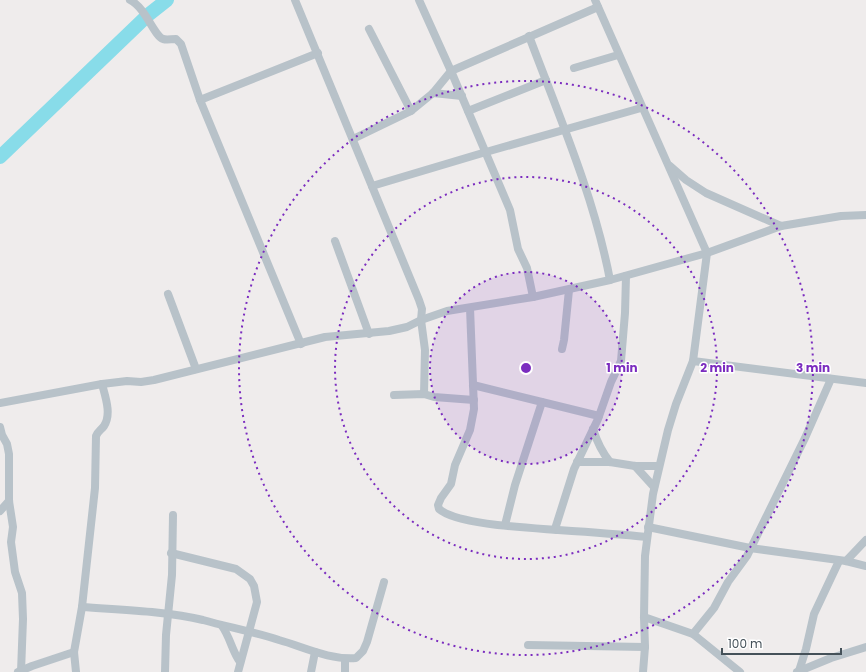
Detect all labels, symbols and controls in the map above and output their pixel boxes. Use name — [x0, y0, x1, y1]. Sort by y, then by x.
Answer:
text: 1 min — [606, 359, 638, 376]
text: 2 min — [700, 359, 734, 376]
text: 3 min — [796, 359, 830, 376]
centre of rings — [519, 361, 533, 375]
scale bar — [722, 630, 841, 656]
text: 100 m — [728, 635, 762, 652]

